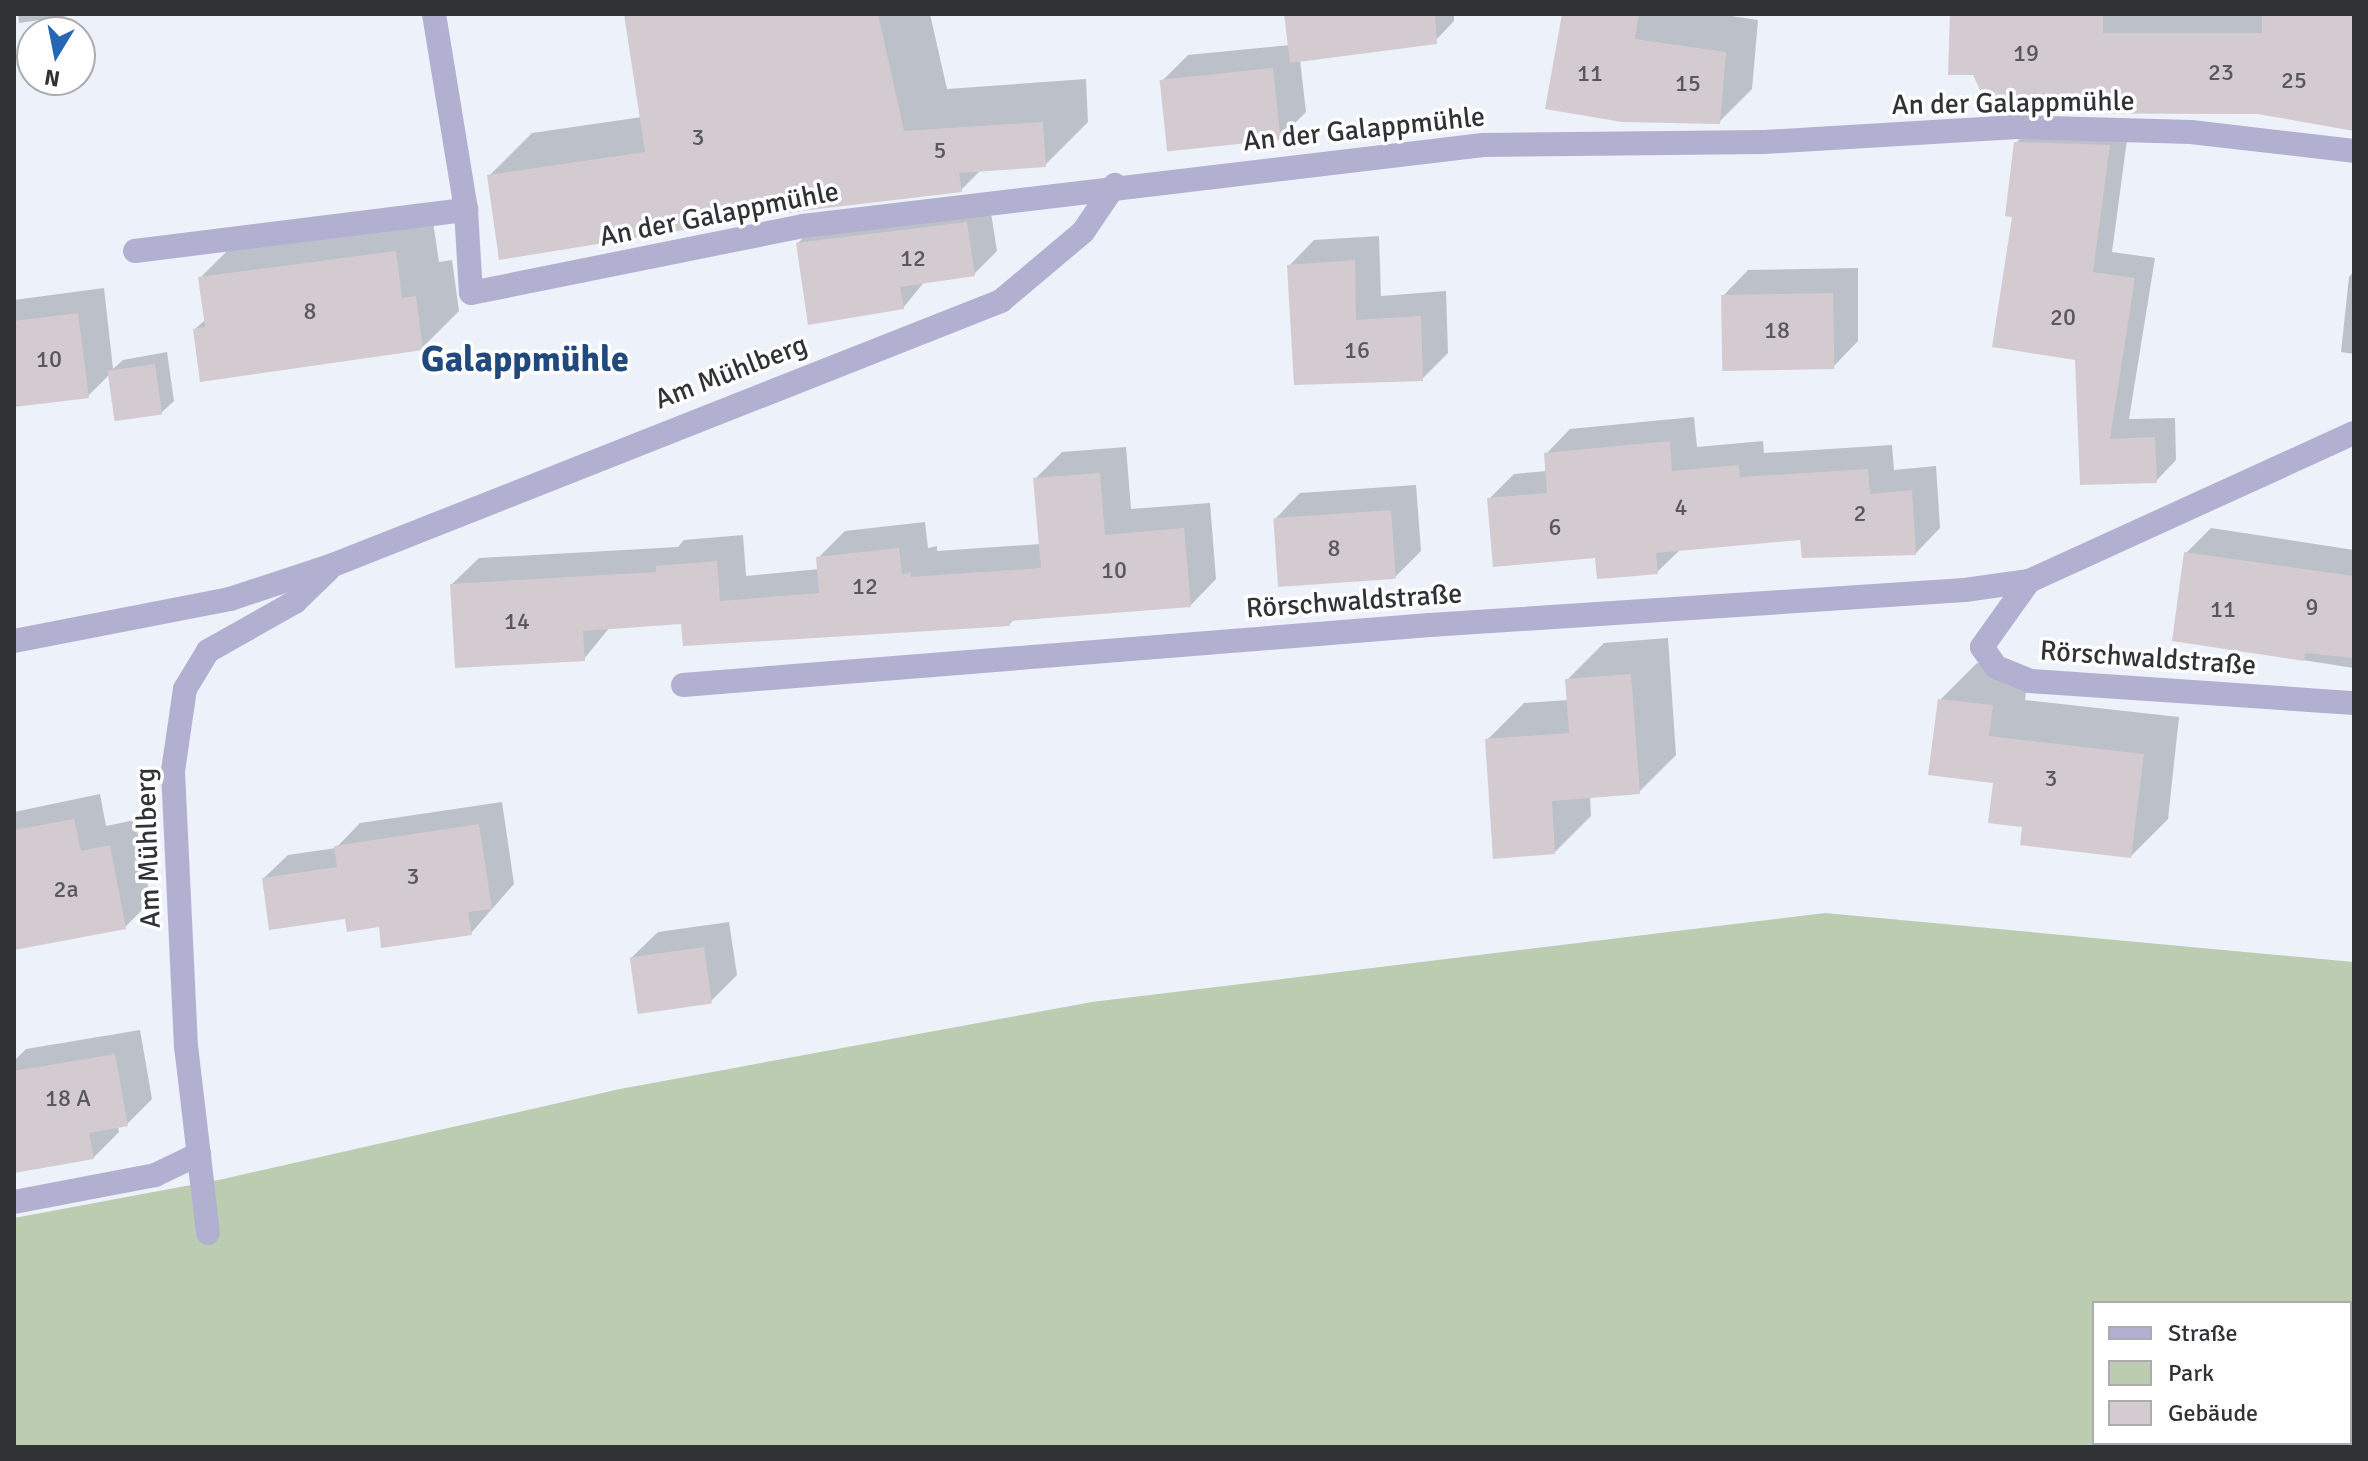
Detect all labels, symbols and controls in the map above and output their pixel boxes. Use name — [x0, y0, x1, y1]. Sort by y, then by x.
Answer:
north arrow — [16, 16, 96, 96]
house number: 19 — [2013, 40, 2039, 68]
house number: 23 — [2208, 59, 2234, 87]
house number: 11 — [1577, 60, 1603, 88]
text: N — [42, 64, 62, 93]
house number: 25 — [2281, 67, 2307, 95]
house number: 15 — [1675, 70, 1701, 98]
street label: An der Galappmühle — [1891, 84, 2135, 122]
street label: An der Galappmühle — [1241, 100, 1487, 158]
house number: 3 — [692, 124, 704, 152]
house number: 5 — [934, 137, 946, 165]
street label: An der Galappmühle — [597, 174, 841, 254]
house number: 12 — [900, 245, 926, 273]
house number: 8 — [304, 298, 316, 326]
house number: 20 — [2050, 304, 2076, 332]
house number: 18 — [1764, 317, 1790, 345]
street label: Am Mühlberg — [650, 328, 812, 416]
house number: 16 — [1344, 337, 1370, 365]
district label: Galappmühle — [421, 338, 629, 382]
house number: 10 — [36, 346, 62, 374]
house number: 4 — [1675, 494, 1687, 522]
house number: 2 — [1854, 500, 1866, 528]
house number: 6 — [1549, 514, 1561, 542]
house number: 8 — [1328, 535, 1340, 563]
house number: 10 — [1101, 557, 1127, 585]
house number: 12 — [852, 573, 878, 601]
street label: Rörschwaldstraße — [1245, 577, 1463, 625]
house number: 9 — [2306, 594, 2318, 622]
house number: 11 — [2210, 596, 2236, 624]
house number: 14 — [504, 608, 530, 636]
street label: Rörschwaldstraße — [2039, 634, 2257, 682]
house number: 3 — [2045, 765, 2057, 793]
street label: Am Mühlberg — [128, 767, 168, 929]
house number: 3 — [407, 863, 419, 891]
house number: 2a — [53, 876, 79, 904]
house number: 18 A — [45, 1085, 91, 1113]
legend — [2092, 1301, 2352, 1445]
text: Straße — [2168, 1318, 2238, 1348]
text: Park — [2168, 1358, 2214, 1388]
text: Gebäude — [2168, 1398, 2258, 1428]

